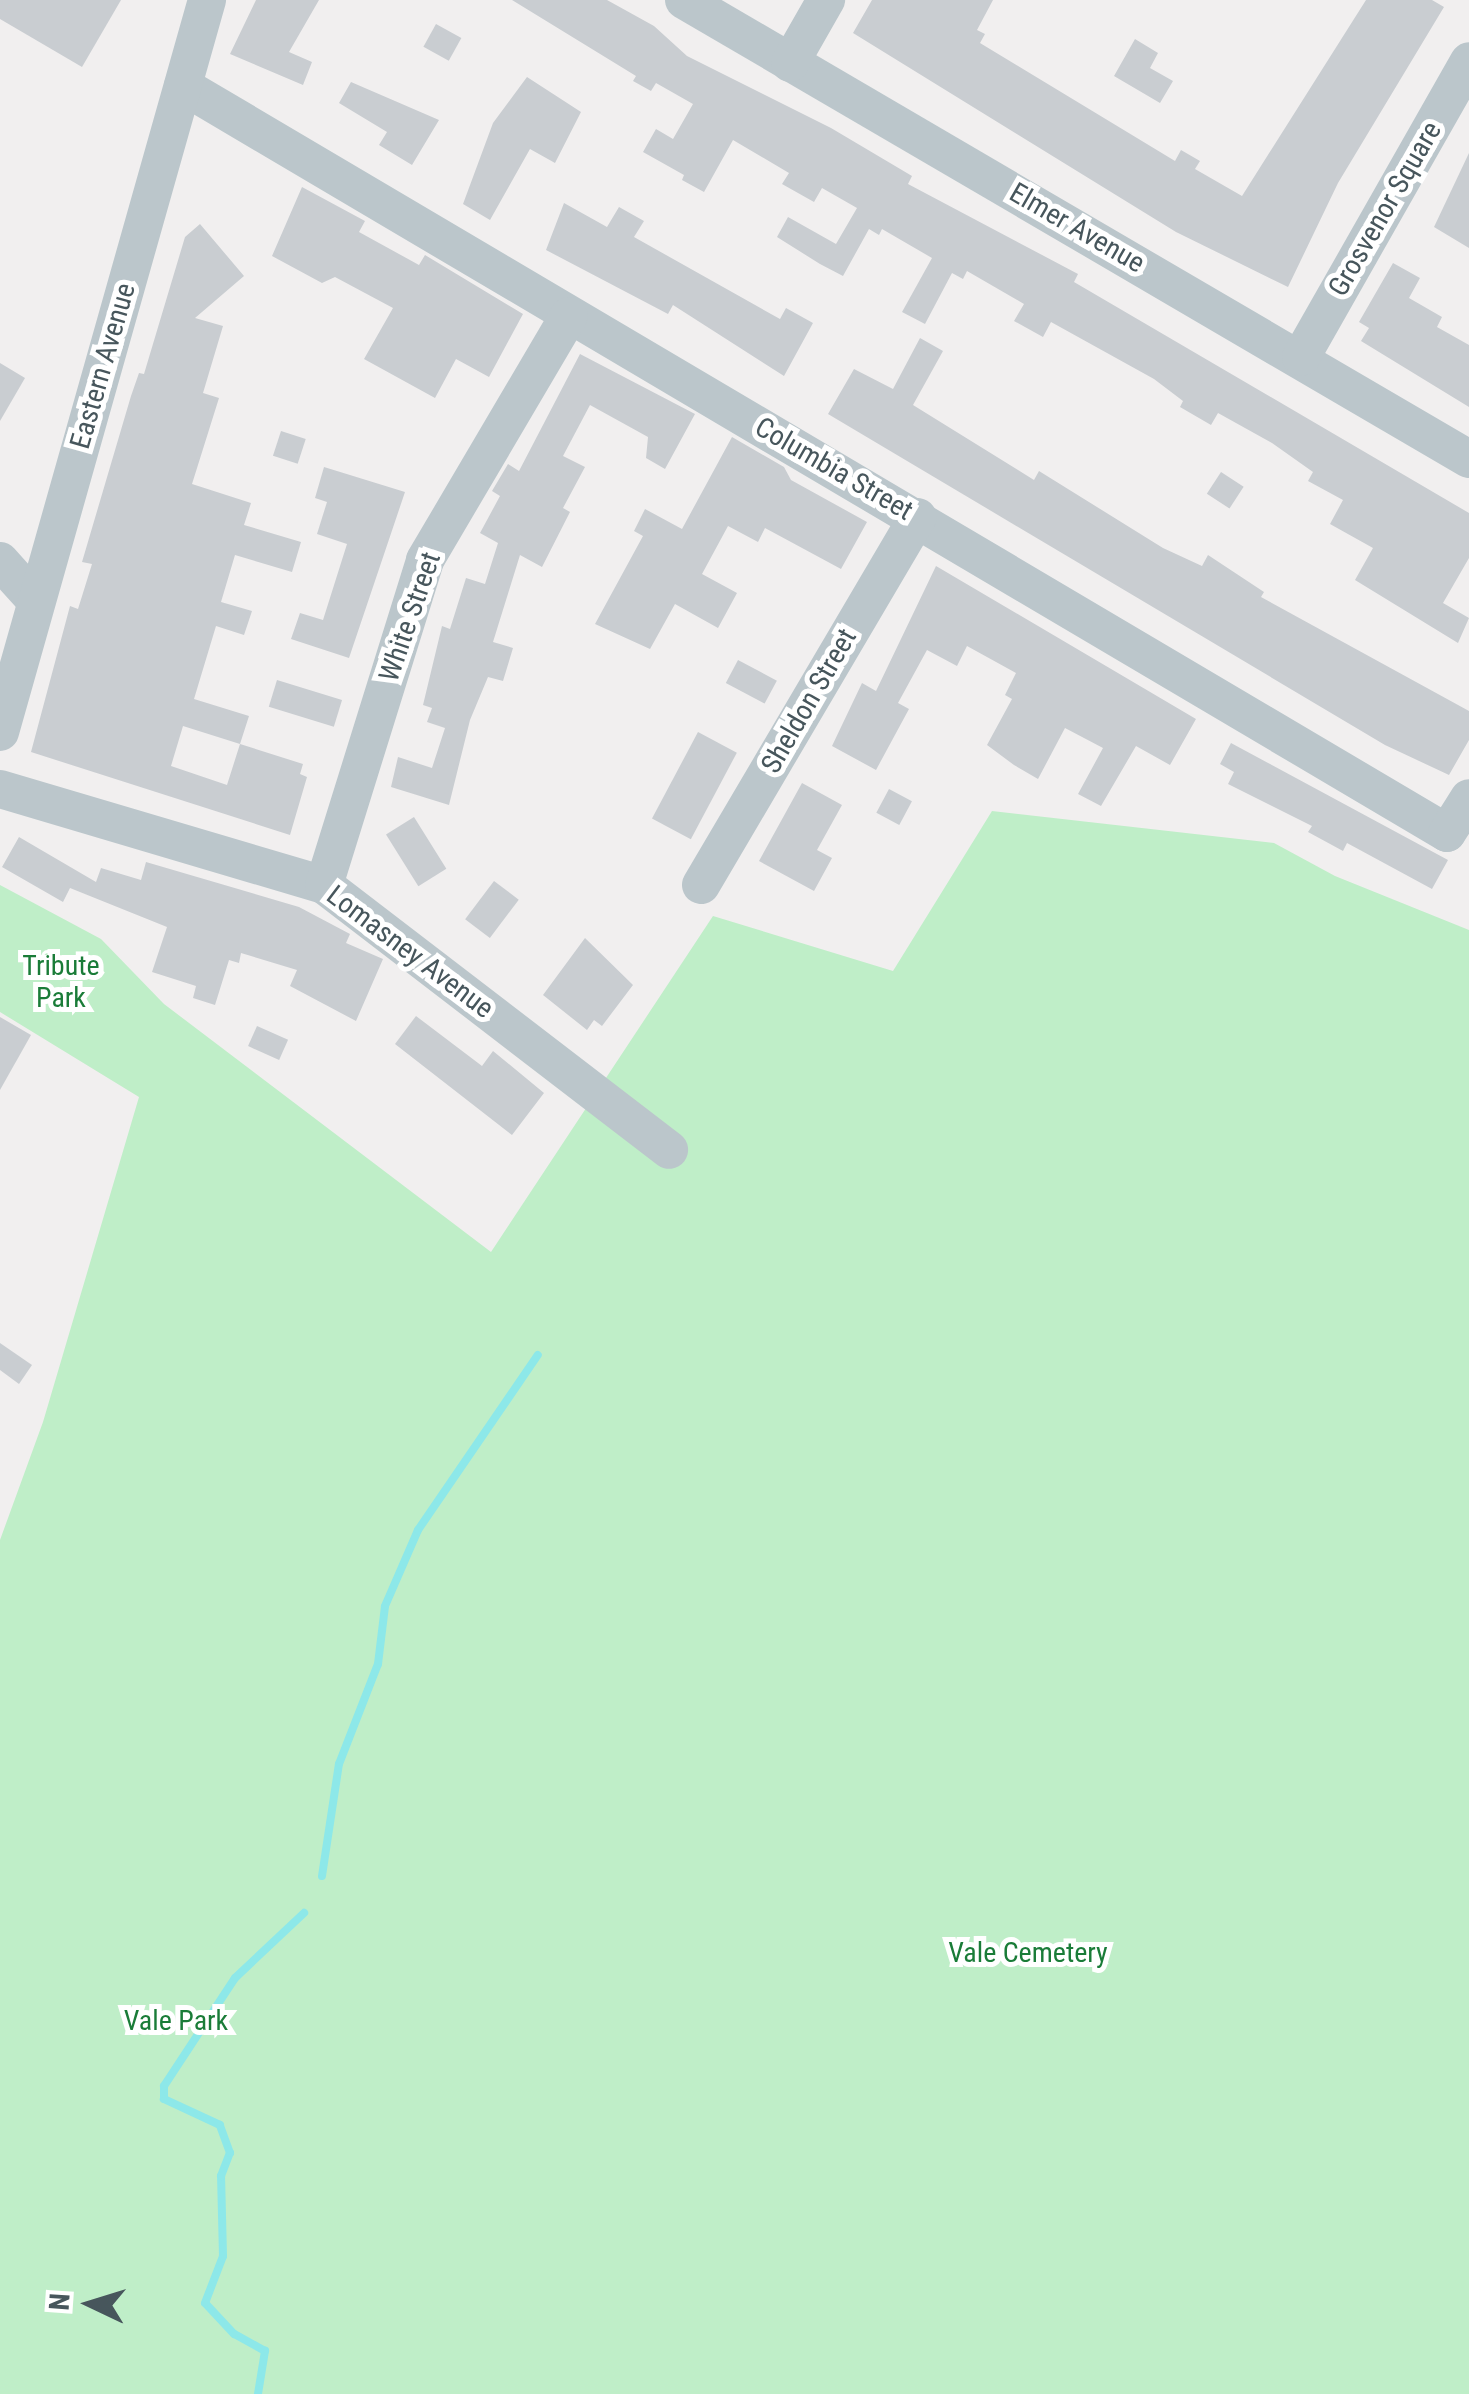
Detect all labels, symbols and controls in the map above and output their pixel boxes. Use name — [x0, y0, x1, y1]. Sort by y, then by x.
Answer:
street label: Grosvenor Square — [1321, 116, 1449, 302]
street label: Elmer Avenue — [1004, 176, 1150, 280]
street label: Eastern Avenue — [63, 279, 143, 453]
street label: Columbia Street — [749, 410, 919, 528]
street label: White Street — [372, 548, 448, 686]
street label: Sheldon Street — [754, 623, 864, 779]
street label: Lomasney Avenue — [320, 878, 500, 1026]
park label: Tribute Park — [22, 949, 100, 1015]
park label: Vale Cemetery — [948, 1936, 1108, 1970]
park label: Vale Park — [124, 2004, 228, 2038]
north arrow — [40, 2254, 140, 2354]
text: N — [43, 2292, 77, 2312]

